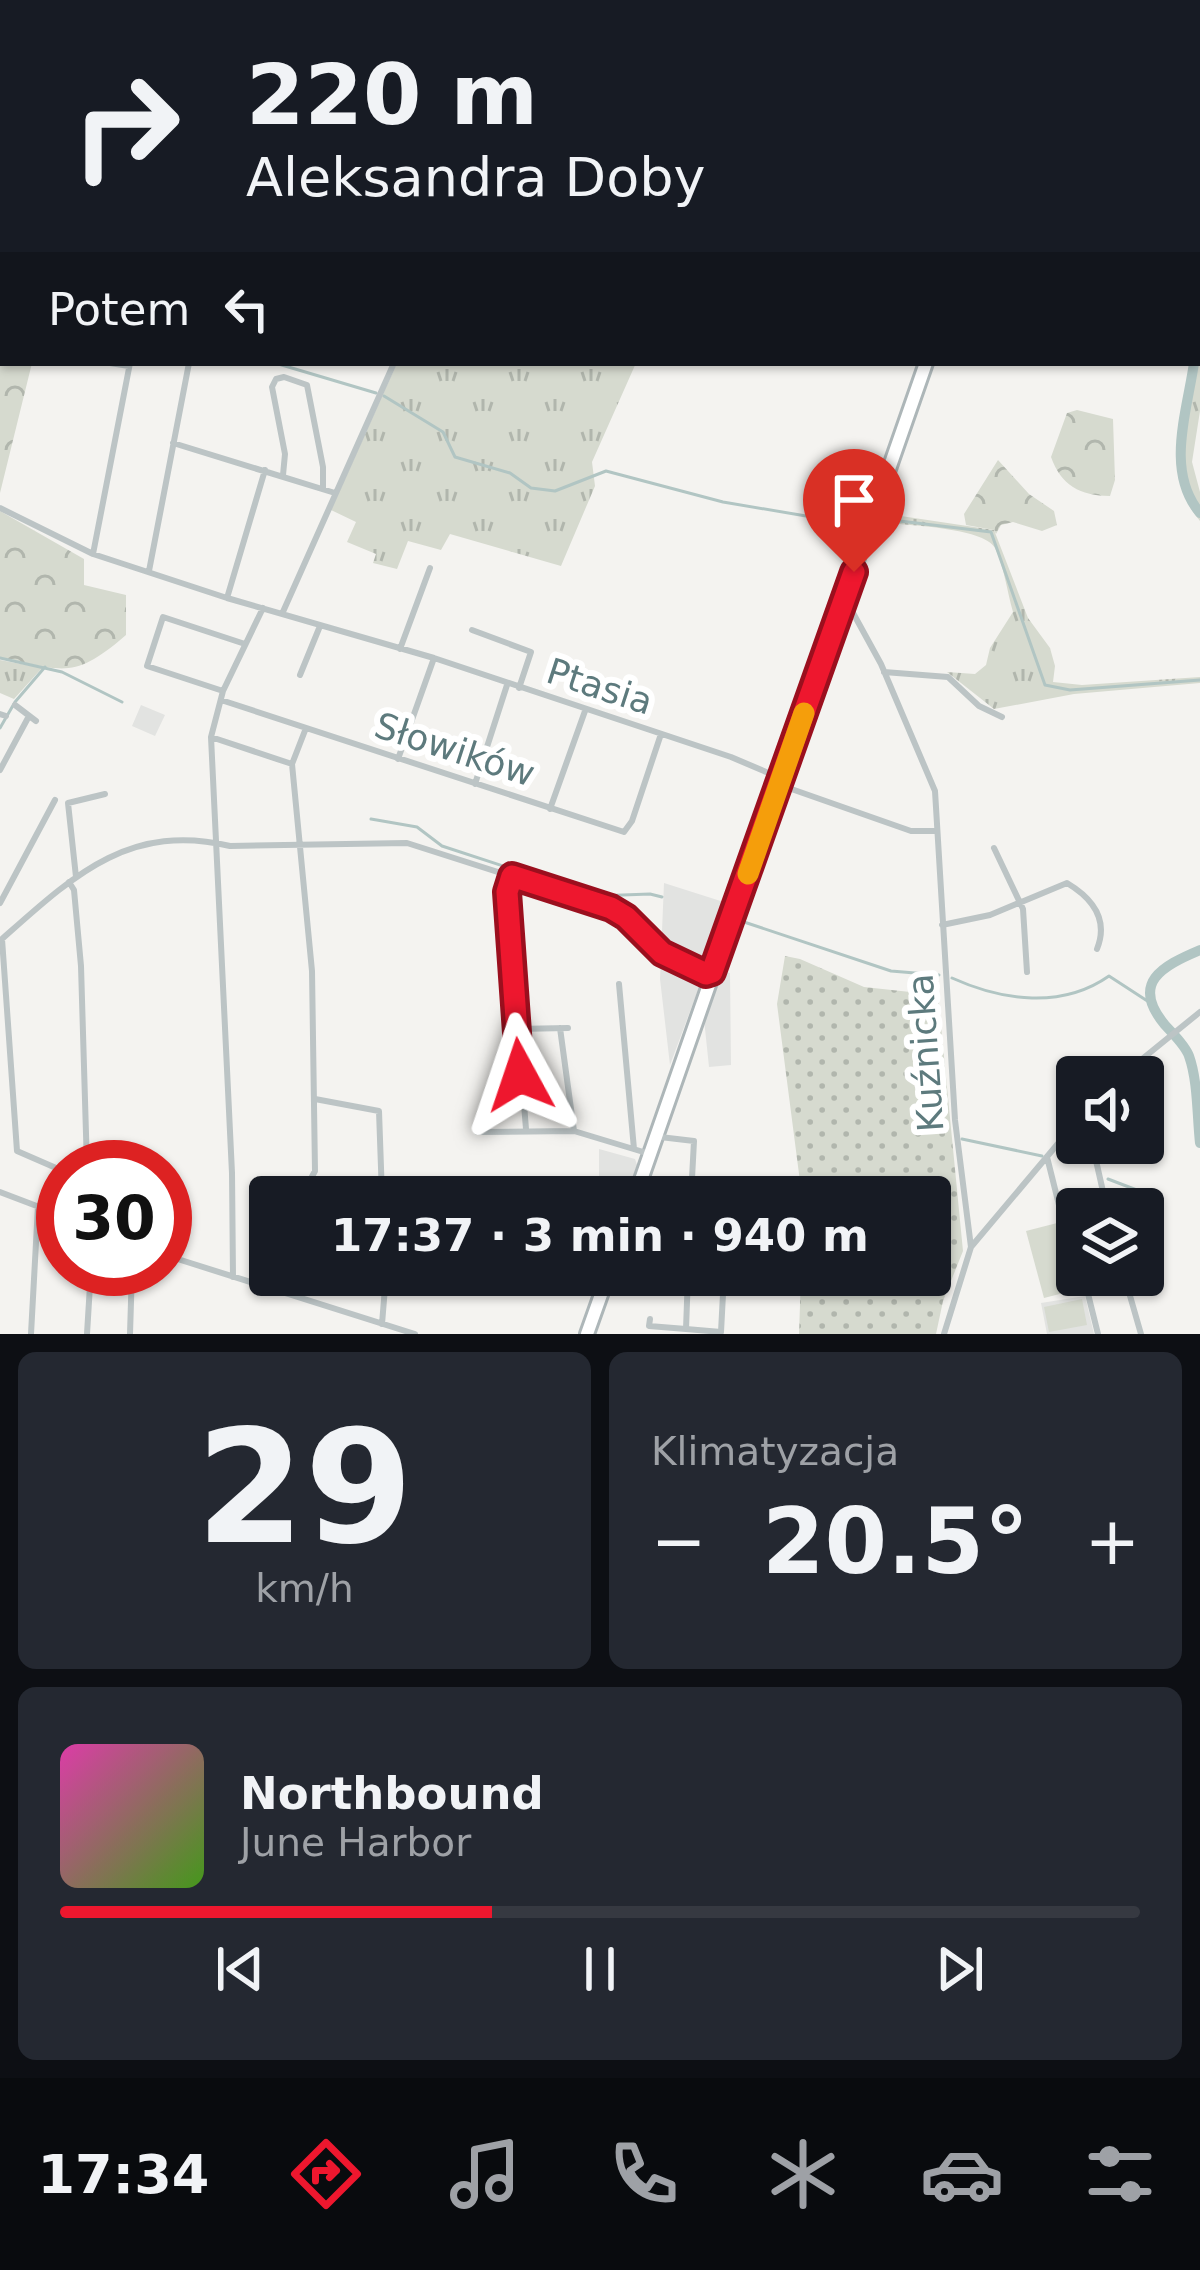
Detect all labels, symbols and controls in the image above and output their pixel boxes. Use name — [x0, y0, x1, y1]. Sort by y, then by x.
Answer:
text: 220 m — [246, 46, 538, 144]
icon: right — [48, 48, 204, 204]
text: Aleksandra Doby — [246, 146, 705, 209]
icon: left — [214, 276, 280, 342]
text: Potem — [48, 283, 190, 336]
pin — [803, 449, 905, 572]
icon: arrive — [821, 467, 887, 533]
street label: Ptasia — [542, 650, 658, 723]
street label: Słowików — [370, 704, 540, 795]
street label: Kuźnicka — [900, 973, 951, 1133]
position arrow — [457, 1012, 583, 1138]
map controls — [1056, 1056, 1164, 1296]
button: sound — [1056, 1056, 1164, 1164]
speed limit sign: 30 — [36, 1140, 192, 1296]
button: layers — [1056, 1188, 1164, 1296]
text: 17:37 · 3 min · 940 m — [331, 1209, 869, 1262]
text: 29 — [196, 1397, 413, 1579]
text: Klimatyzacja — [651, 1429, 899, 1474]
text: 20.5° — [762, 1489, 1029, 1594]
text: − — [651, 1503, 706, 1580]
text: + — [1085, 1503, 1140, 1580]
text: km/h — [255, 1566, 354, 1611]
text: Northbound — [240, 1767, 544, 1820]
text: June Harbor — [240, 1820, 471, 1865]
icon: previous — [207, 1936, 273, 2002]
icon: pause — [567, 1936, 633, 2002]
icon: next — [927, 1936, 993, 2002]
icon: directions — [284, 2132, 368, 2216]
icon: music — [443, 2132, 527, 2216]
icon: phone — [602, 2132, 686, 2216]
icon: climate — [761, 2132, 845, 2216]
icon: car — [920, 2132, 1004, 2216]
icon: filters — [1078, 2132, 1162, 2216]
text: 17:34 — [37, 2143, 209, 2206]

